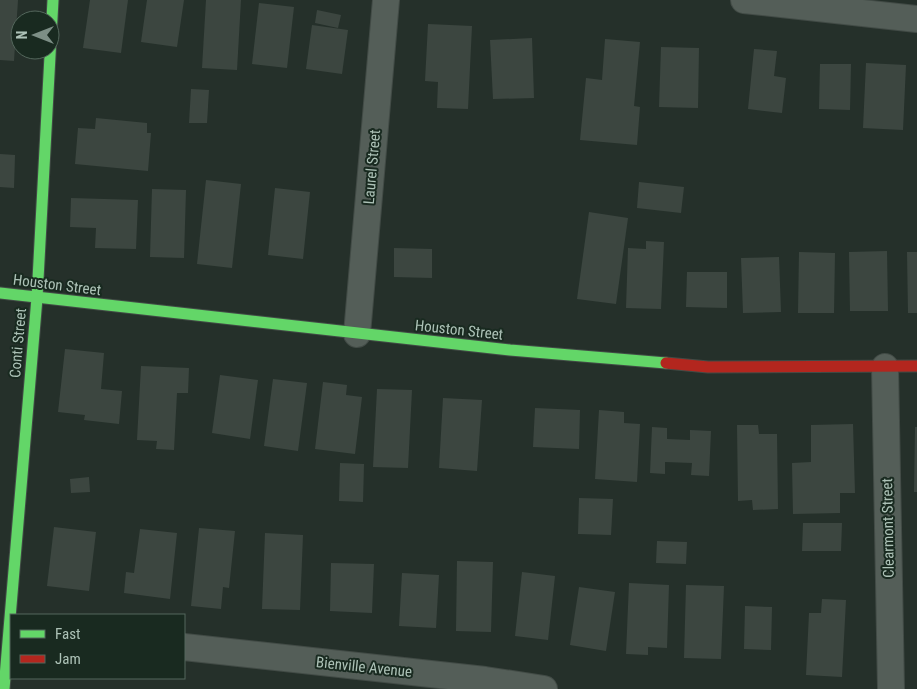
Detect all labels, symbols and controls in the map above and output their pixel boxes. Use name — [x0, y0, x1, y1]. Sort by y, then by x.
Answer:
north arrow — [10, 10, 60, 60]
text: N — [14, 31, 30, 39]
street label: Laurel Street — [360, 129, 384, 205]
street label: Houston Street — [12, 271, 102, 299]
street label: Conti Street — [6, 307, 30, 379]
street label: Houston Street — [414, 316, 504, 344]
street label: Clearmont Street — [878, 478, 898, 578]
legend — [10, 614, 185, 679]
text: Fast — [55, 625, 80, 643]
text: Jam — [55, 650, 81, 668]
street label: Bienville Avenue — [315, 653, 413, 681]

